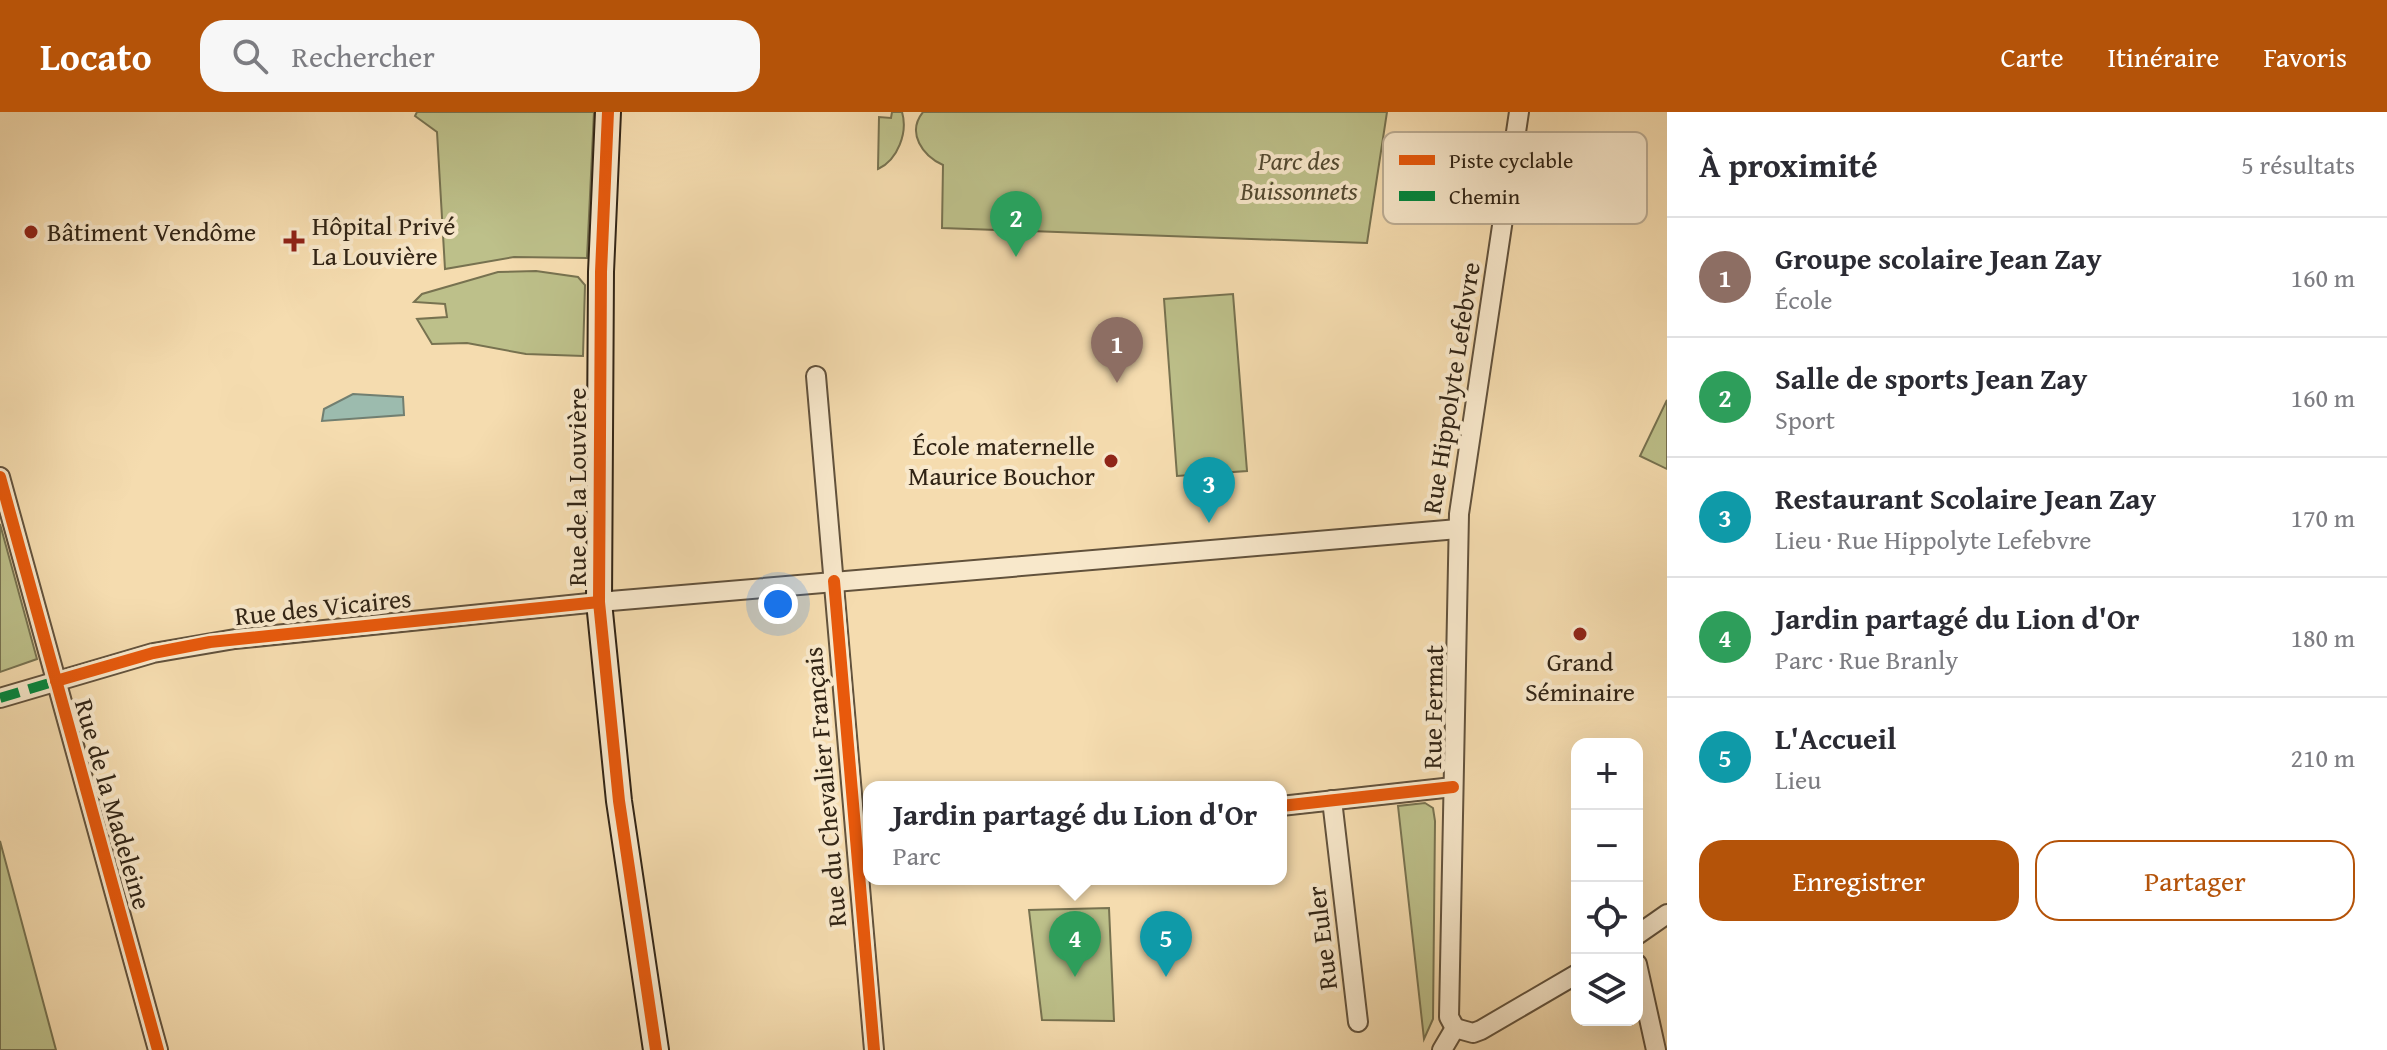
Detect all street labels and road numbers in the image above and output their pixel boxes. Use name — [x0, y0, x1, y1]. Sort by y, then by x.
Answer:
street label: Rue Hippolyte Lefebvre — [1411, 259, 1490, 517]
street label: Rue de la Louvière — [557, 387, 596, 587]
street label: Rue des Vicaires — [233, 578, 413, 635]
street label: Rue du Chevalier Français — [793, 645, 856, 929]
street label: Rue Fermat — [1412, 645, 1453, 769]
street label: Rue de la Madeleine — [65, 694, 162, 914]
street label: Rue Euler — [1296, 884, 1347, 992]

